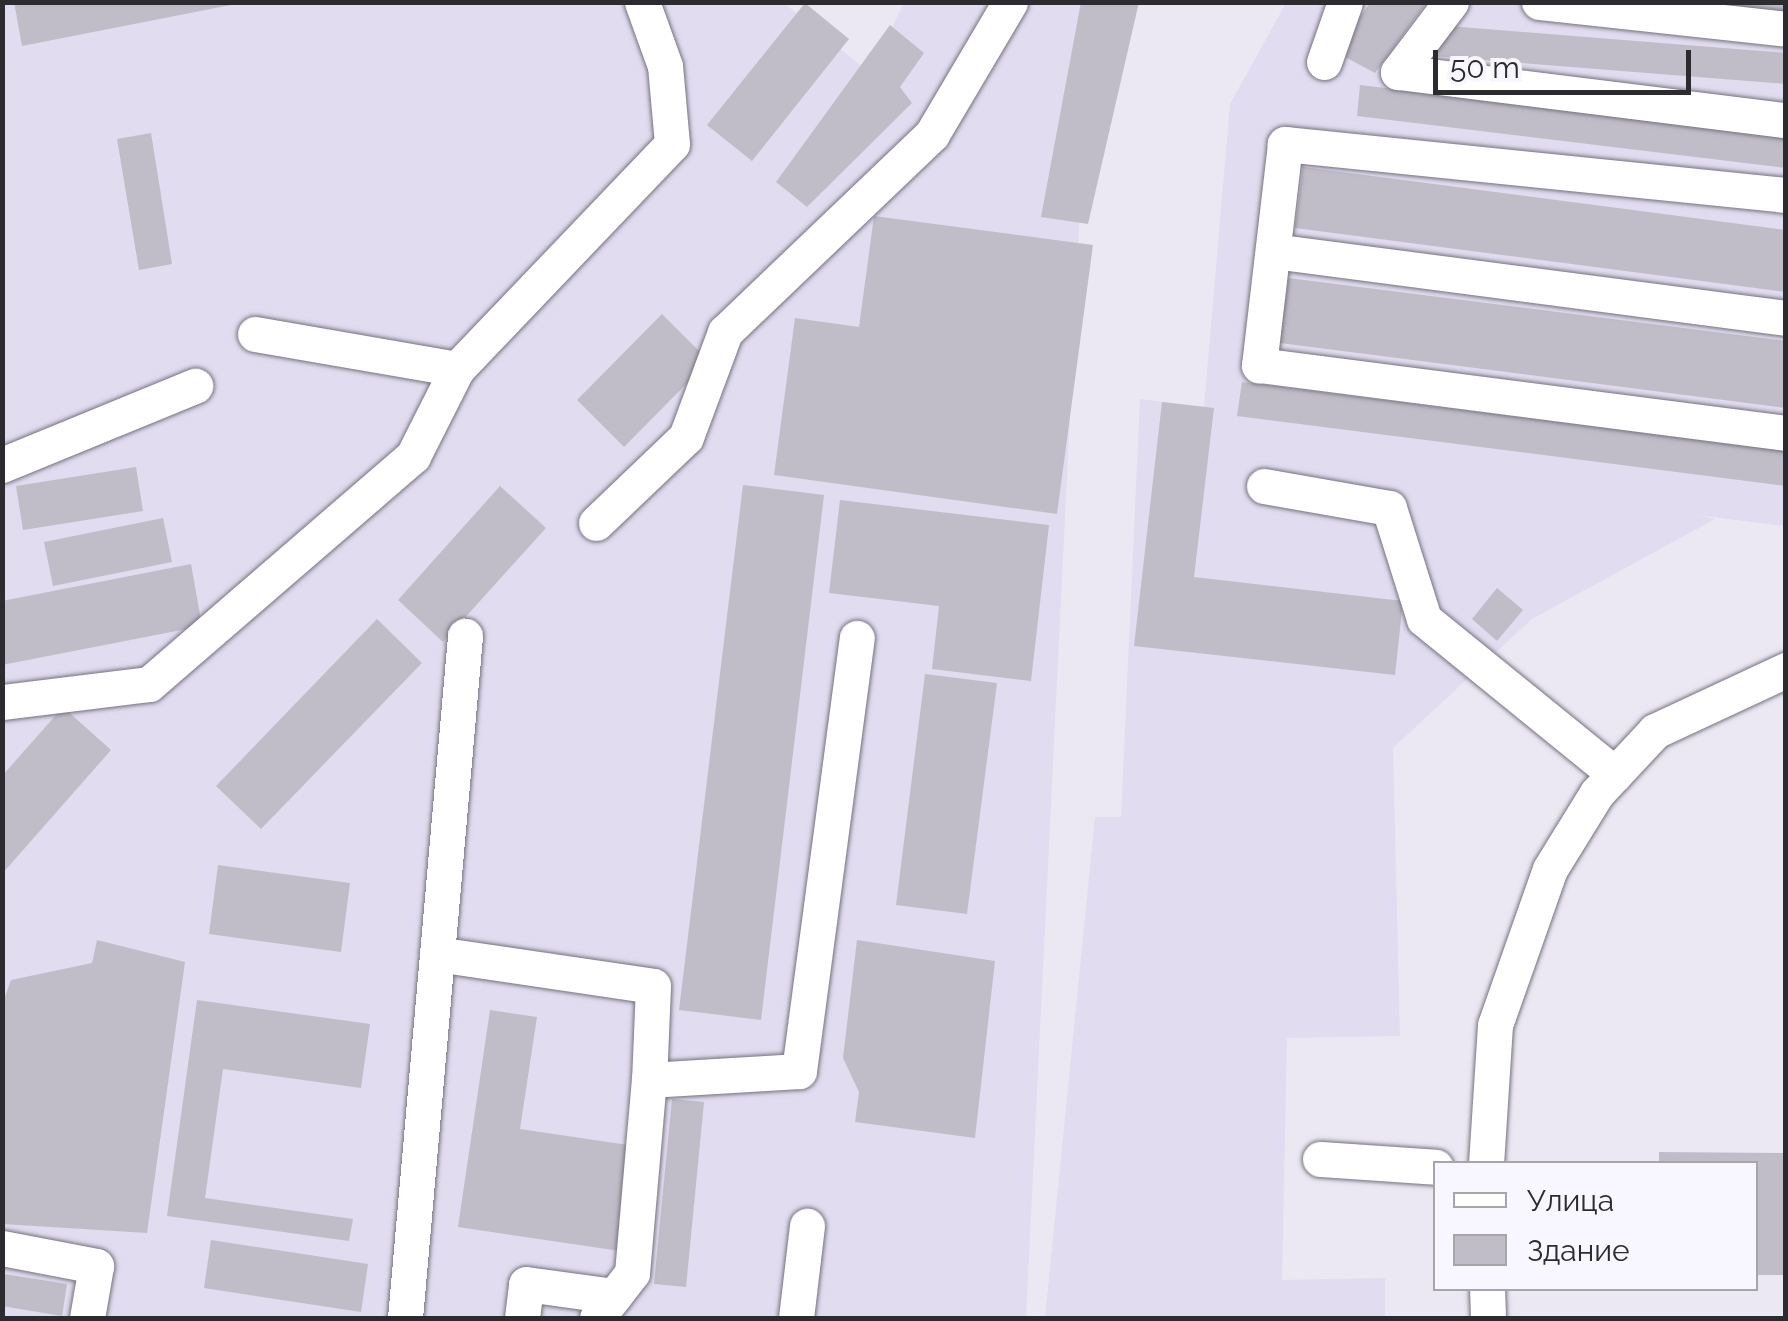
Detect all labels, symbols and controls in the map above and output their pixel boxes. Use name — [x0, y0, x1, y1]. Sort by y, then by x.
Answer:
scale bar — [1438, 30, 1696, 92]
text: 50 m — [1450, 50, 1520, 85]
legend — [1433, 1161, 1758, 1291]
text: Улица — [1527, 1183, 1614, 1218]
text: Здание — [1527, 1233, 1630, 1268]

